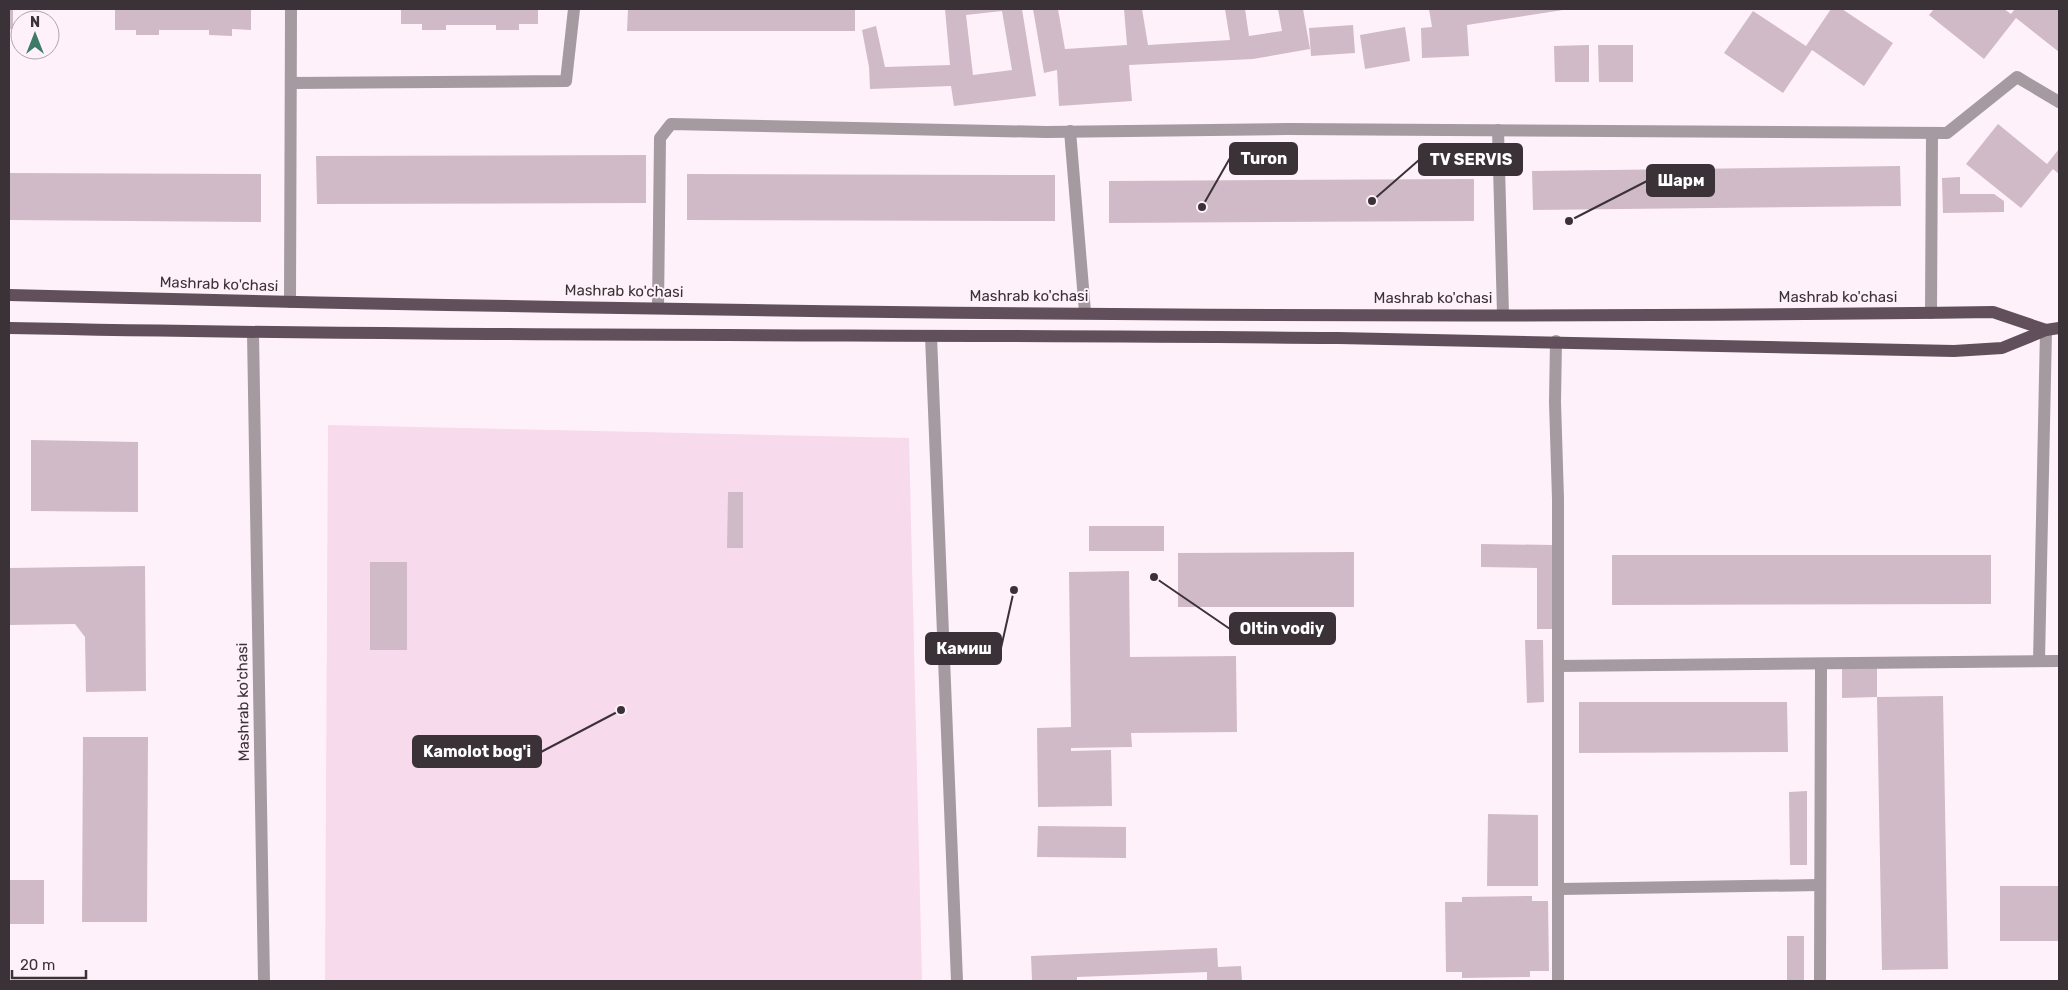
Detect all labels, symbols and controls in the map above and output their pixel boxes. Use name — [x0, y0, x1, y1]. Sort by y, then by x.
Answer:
north arrow — [10, 10, 60, 60]
text: N — [30, 14, 40, 31]
callout: Turon — [1230, 143, 1297, 174]
callout: TV SERVIS — [1419, 144, 1522, 175]
text: Turon — [1241, 149, 1287, 168]
text: TV SERVIS — [1430, 150, 1513, 169]
callout: Шарм — [1647, 165, 1714, 196]
text: Шарм — [1658, 171, 1704, 190]
street label: Mashrab ko'chasi — [159, 273, 279, 295]
street label: Mashrab ko'chasi — [564, 281, 684, 301]
street label: Mashrab ko'chasi — [970, 287, 1088, 305]
street label: Mashrab ko'chasi — [1779, 288, 1897, 306]
street label: Mashrab ko'chasi — [1374, 289, 1492, 307]
callout: Oltin vodiy — [1230, 613, 1335, 644]
text: Oltin vodiy — [1240, 619, 1325, 638]
callout: Камиш — [926, 633, 1001, 664]
text: Камиш — [936, 639, 992, 658]
street label: Mashrab ko'chasi — [233, 642, 253, 762]
callout: Kamolot bog'i — [413, 736, 541, 767]
text: Kamolot bog'i — [423, 742, 531, 761]
scale bar — [12, 948, 86, 980]
text: 20 m — [20, 956, 55, 974]

